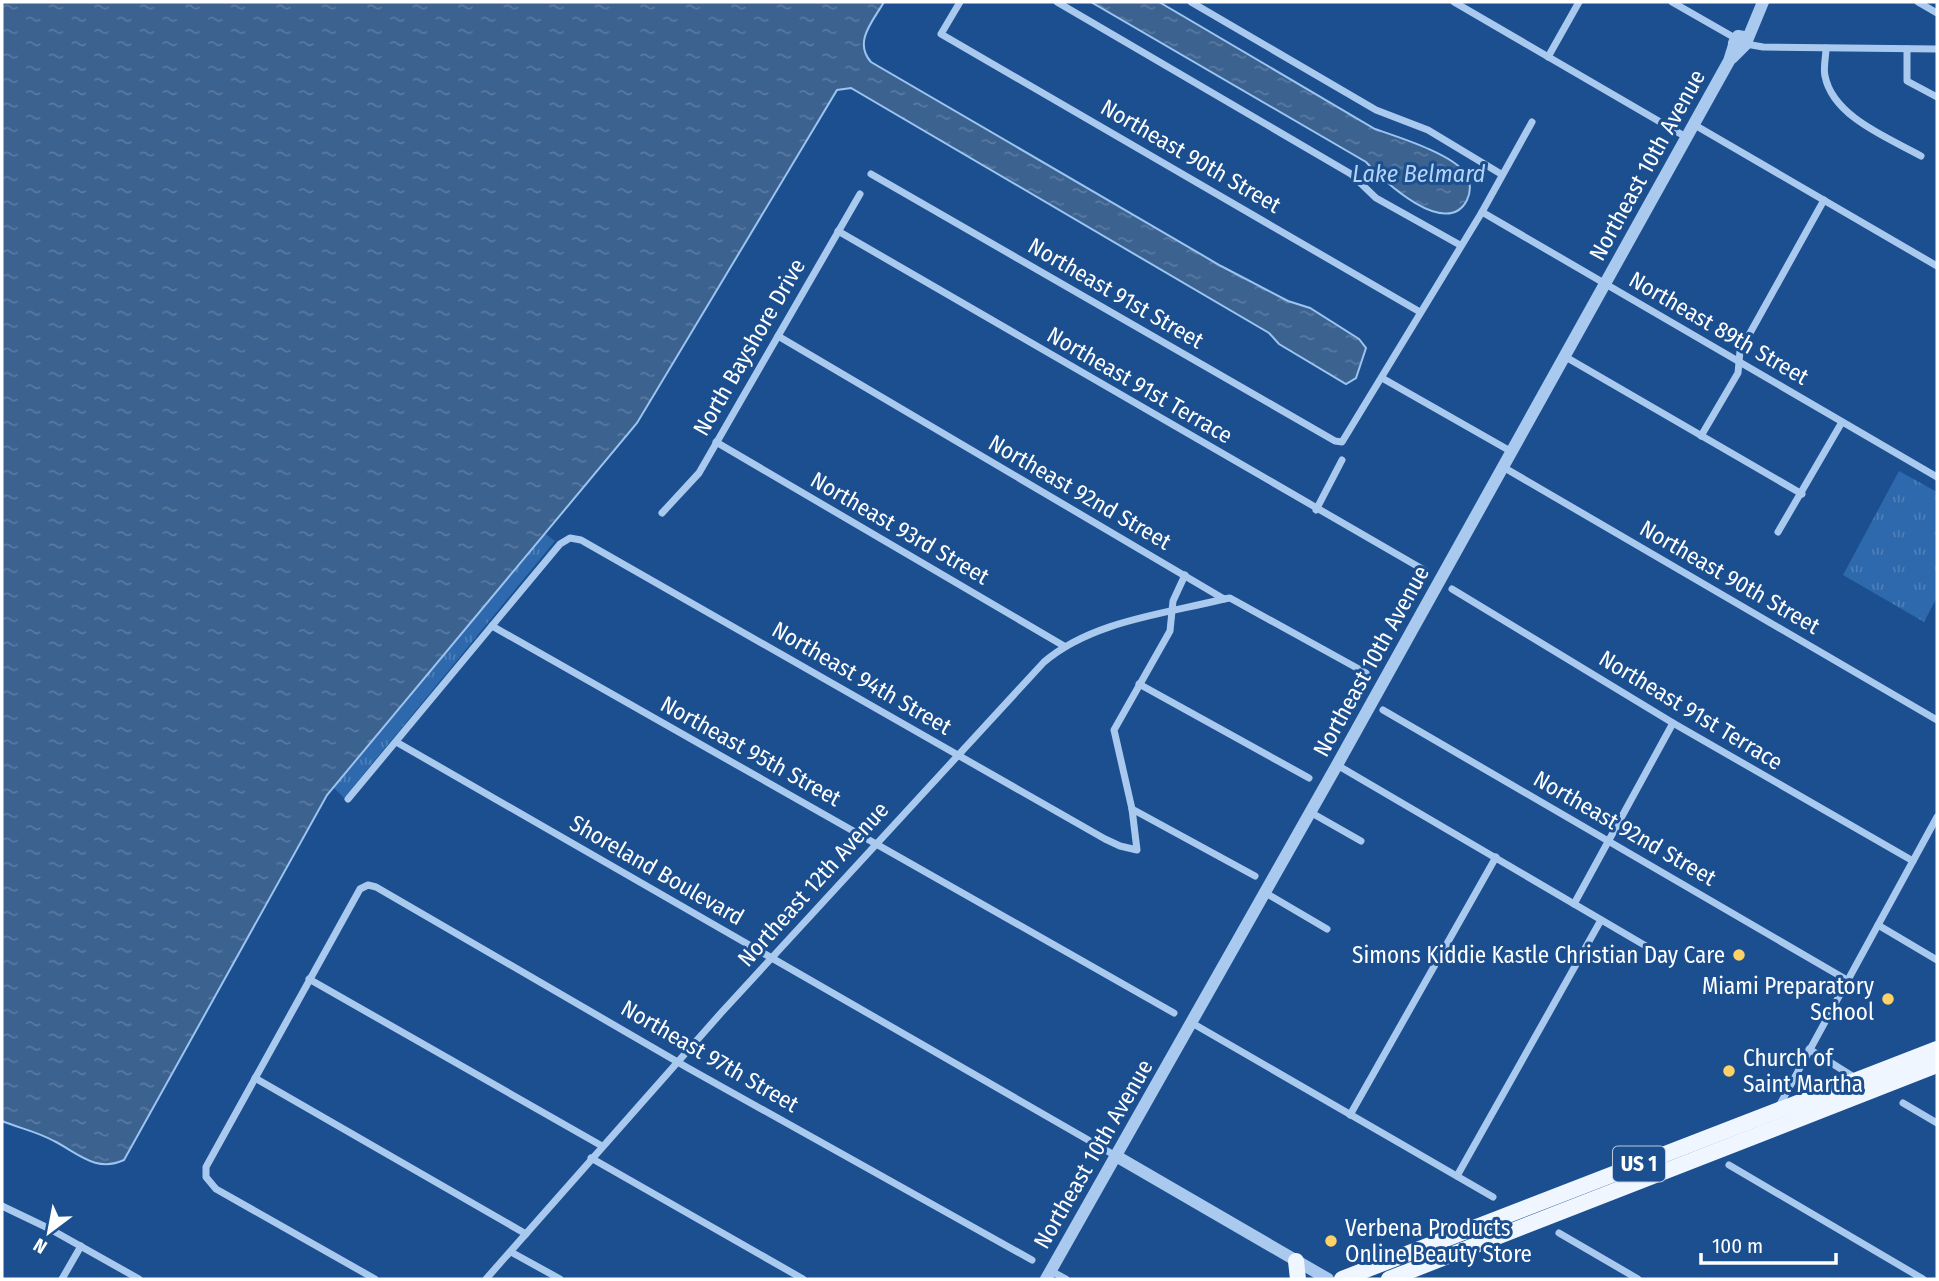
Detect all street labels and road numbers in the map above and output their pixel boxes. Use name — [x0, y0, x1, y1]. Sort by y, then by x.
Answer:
street label: Northeast 10th Avenue — [1583, 65, 1711, 265]
street label: Northeast 90th Street — [1096, 93, 1287, 219]
street label: Northeast 91st Street — [1023, 231, 1209, 355]
street label: North Bayshore Drive — [687, 254, 811, 440]
street label: Northeast 89th Street — [1624, 265, 1814, 391]
street label: Northeast 91st Terrace — [1042, 321, 1238, 449]
street label: Northeast 92nd Street — [984, 428, 1177, 556]
street label: Northeast 93rd Street — [806, 465, 995, 591]
street label: Northeast 90th Street — [1635, 514, 1826, 640]
street label: Northeast 10th Avenue — [1307, 561, 1435, 761]
street label: Northeast 94th Street — [767, 615, 957, 741]
street label: Northeast 91st Terrace — [1594, 644, 1788, 776]
street label: Northeast 95th Street — [656, 690, 847, 812]
street label: Northeast 92nd Street — [1529, 764, 1722, 892]
street label: Northeast 12th Avenue — [732, 796, 894, 972]
street label: Shoreland Boulevard — [565, 809, 749, 931]
street label: Northeast 97th Street — [616, 994, 804, 1118]
street label: Northeast 10th Avenue — [1027, 1054, 1159, 1254]
road number: US 1 — [1613, 1146, 1665, 1182]

